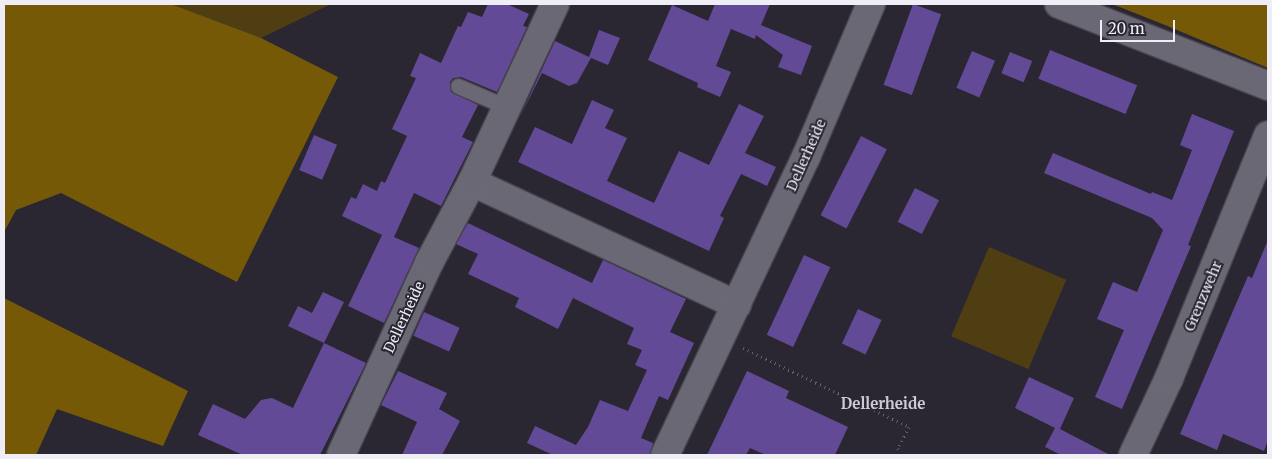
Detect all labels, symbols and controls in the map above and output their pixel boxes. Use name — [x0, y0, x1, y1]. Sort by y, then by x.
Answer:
scale bar — [1102, 10, 1177, 42]
text: 20 m — [1108, 19, 1145, 38]
street label: Dellerheide — [783, 116, 829, 194]
street label: Grenzwehr — [1181, 258, 1225, 334]
street label: Dellerheide — [380, 279, 428, 355]
district label: Dellerheide — [841, 395, 925, 413]

